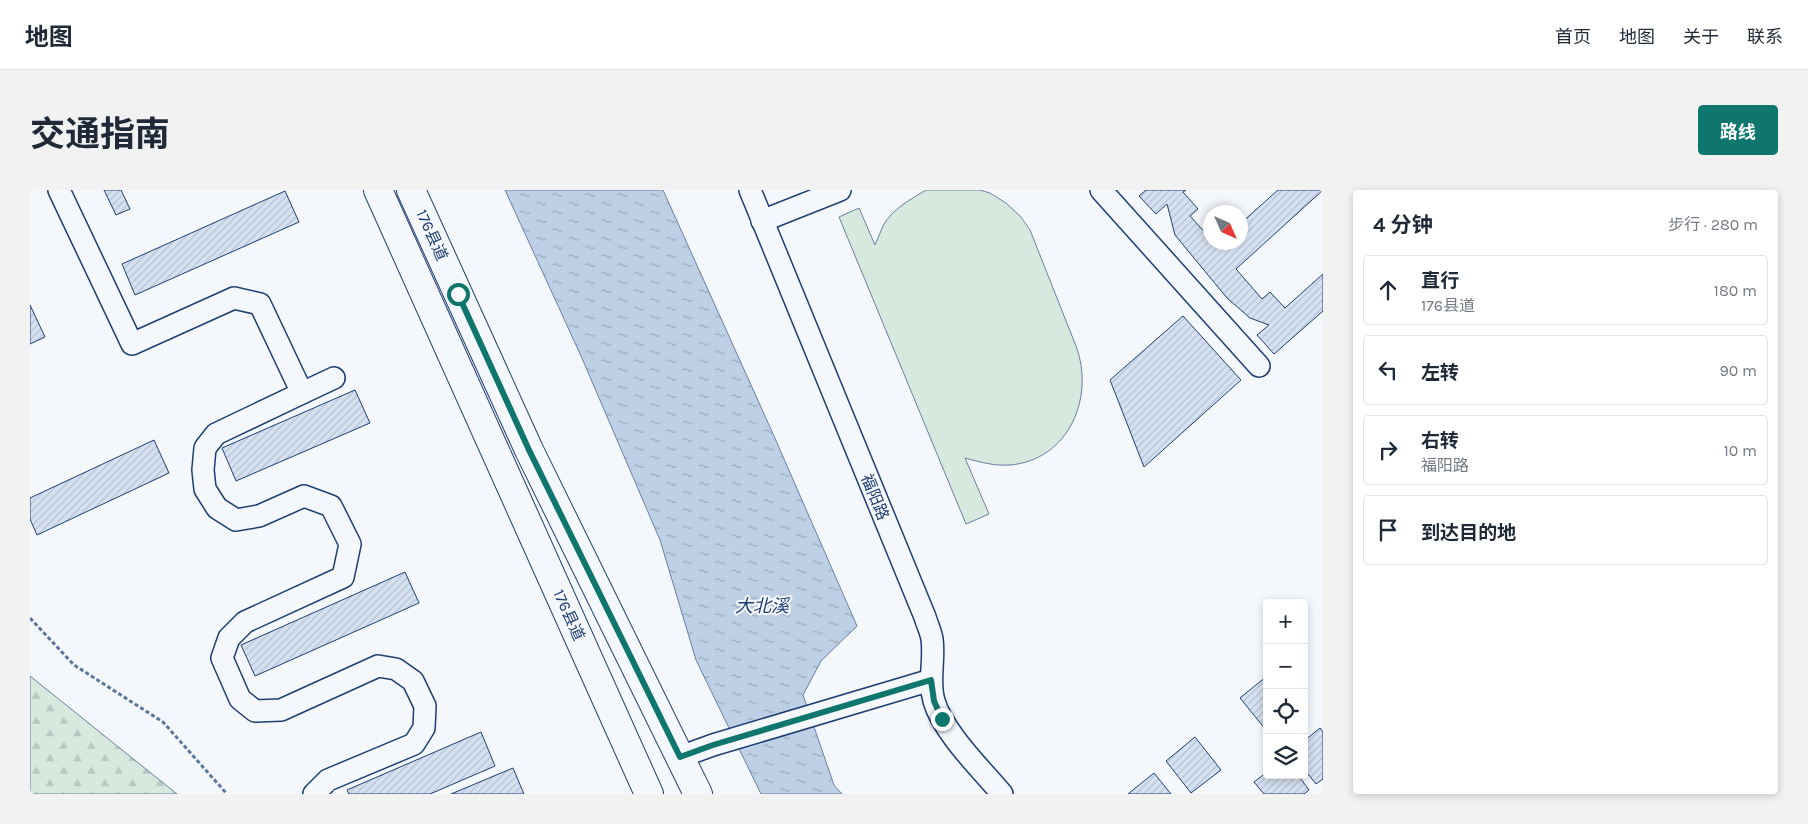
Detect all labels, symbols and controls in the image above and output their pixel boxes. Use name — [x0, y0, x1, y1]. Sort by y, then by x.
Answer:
text: 地图 — [25, 23, 73, 51]
text: 首页 — [1555, 26, 1591, 48]
text: 地图 — [1619, 26, 1655, 48]
text: 关于 — [1683, 26, 1719, 48]
text: 联系 — [1747, 26, 1783, 48]
button: 路线 — [1698, 105, 1778, 155]
text: 交通指南 — [30, 114, 170, 155]
north arrow — [1203, 205, 1248, 250]
street label: 176县道 — [412, 206, 452, 264]
text: 4 分钟 — [1373, 213, 1433, 237]
text: 步行 · 280 m — [1668, 215, 1758, 234]
text: 直行 — [1421, 270, 1459, 292]
icon: ahead — [1374, 276, 1402, 304]
text: 180 m — [1714, 281, 1757, 300]
route start — [447, 283, 470, 306]
text: 176县道 — [1421, 296, 1475, 315]
icon: left — [1374, 356, 1402, 384]
text: 90 m — [1719, 361, 1757, 380]
text: 左转 — [1421, 362, 1459, 384]
text: 右转 — [1421, 430, 1459, 452]
icon: right — [1374, 436, 1402, 464]
text: 10 m — [1723, 441, 1757, 460]
text: 福阳路 — [1421, 456, 1469, 475]
street label: 福阳路 — [857, 471, 893, 523]
icon: arrive — [1374, 516, 1402, 544]
text: 到达目的地 — [1421, 522, 1516, 544]
street label: 176县道 — [549, 586, 589, 644]
water label: 大北溪 — [735, 595, 791, 617]
map controls — [1263, 599, 1308, 779]
button: + — [1263, 599, 1308, 644]
button: − — [1263, 644, 1308, 689]
button: locate — [1263, 689, 1308, 734]
route end — [931, 708, 954, 731]
button: layers — [1263, 734, 1308, 779]

